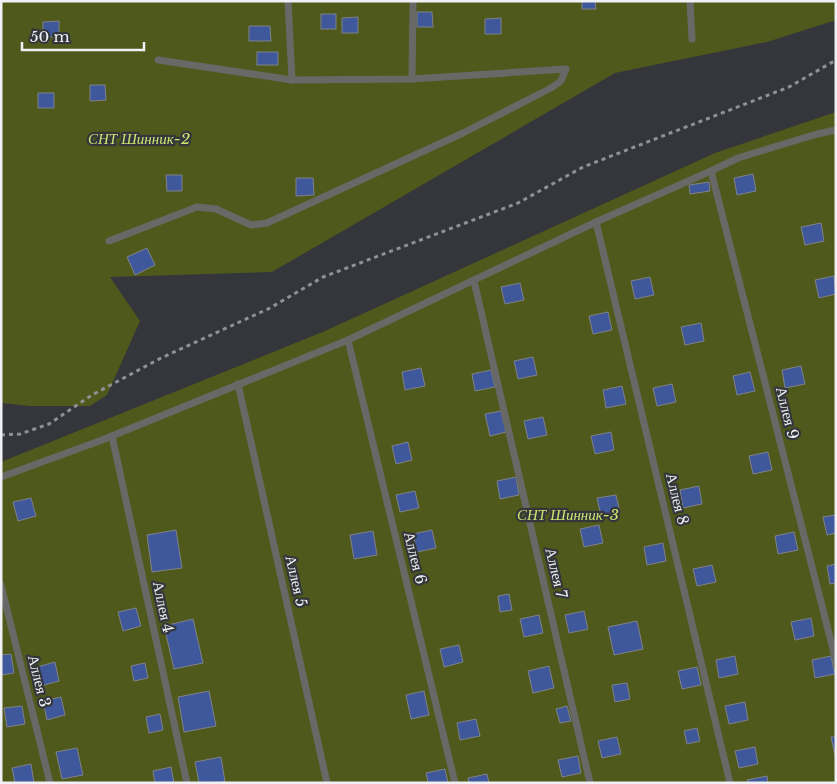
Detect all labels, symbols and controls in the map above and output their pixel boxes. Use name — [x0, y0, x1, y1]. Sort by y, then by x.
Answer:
scale bar — [22, 20, 145, 52]
text: 50 m — [30, 27, 70, 46]
park label: СНТ Шинник-2 — [88, 129, 190, 148]
street label: Аллея 9 — [772, 385, 803, 441]
street label: Аллея 8 — [662, 471, 693, 527]
park label: СНТ Шинник-3 — [517, 505, 619, 524]
street label: Аллея 6 — [400, 530, 431, 586]
street label: Аллея 7 — [541, 546, 572, 600]
street label: Аллея 5 — [281, 553, 312, 608]
street label: Аллея 4 — [149, 579, 178, 635]
street label: Аллея 3 — [24, 653, 55, 709]

